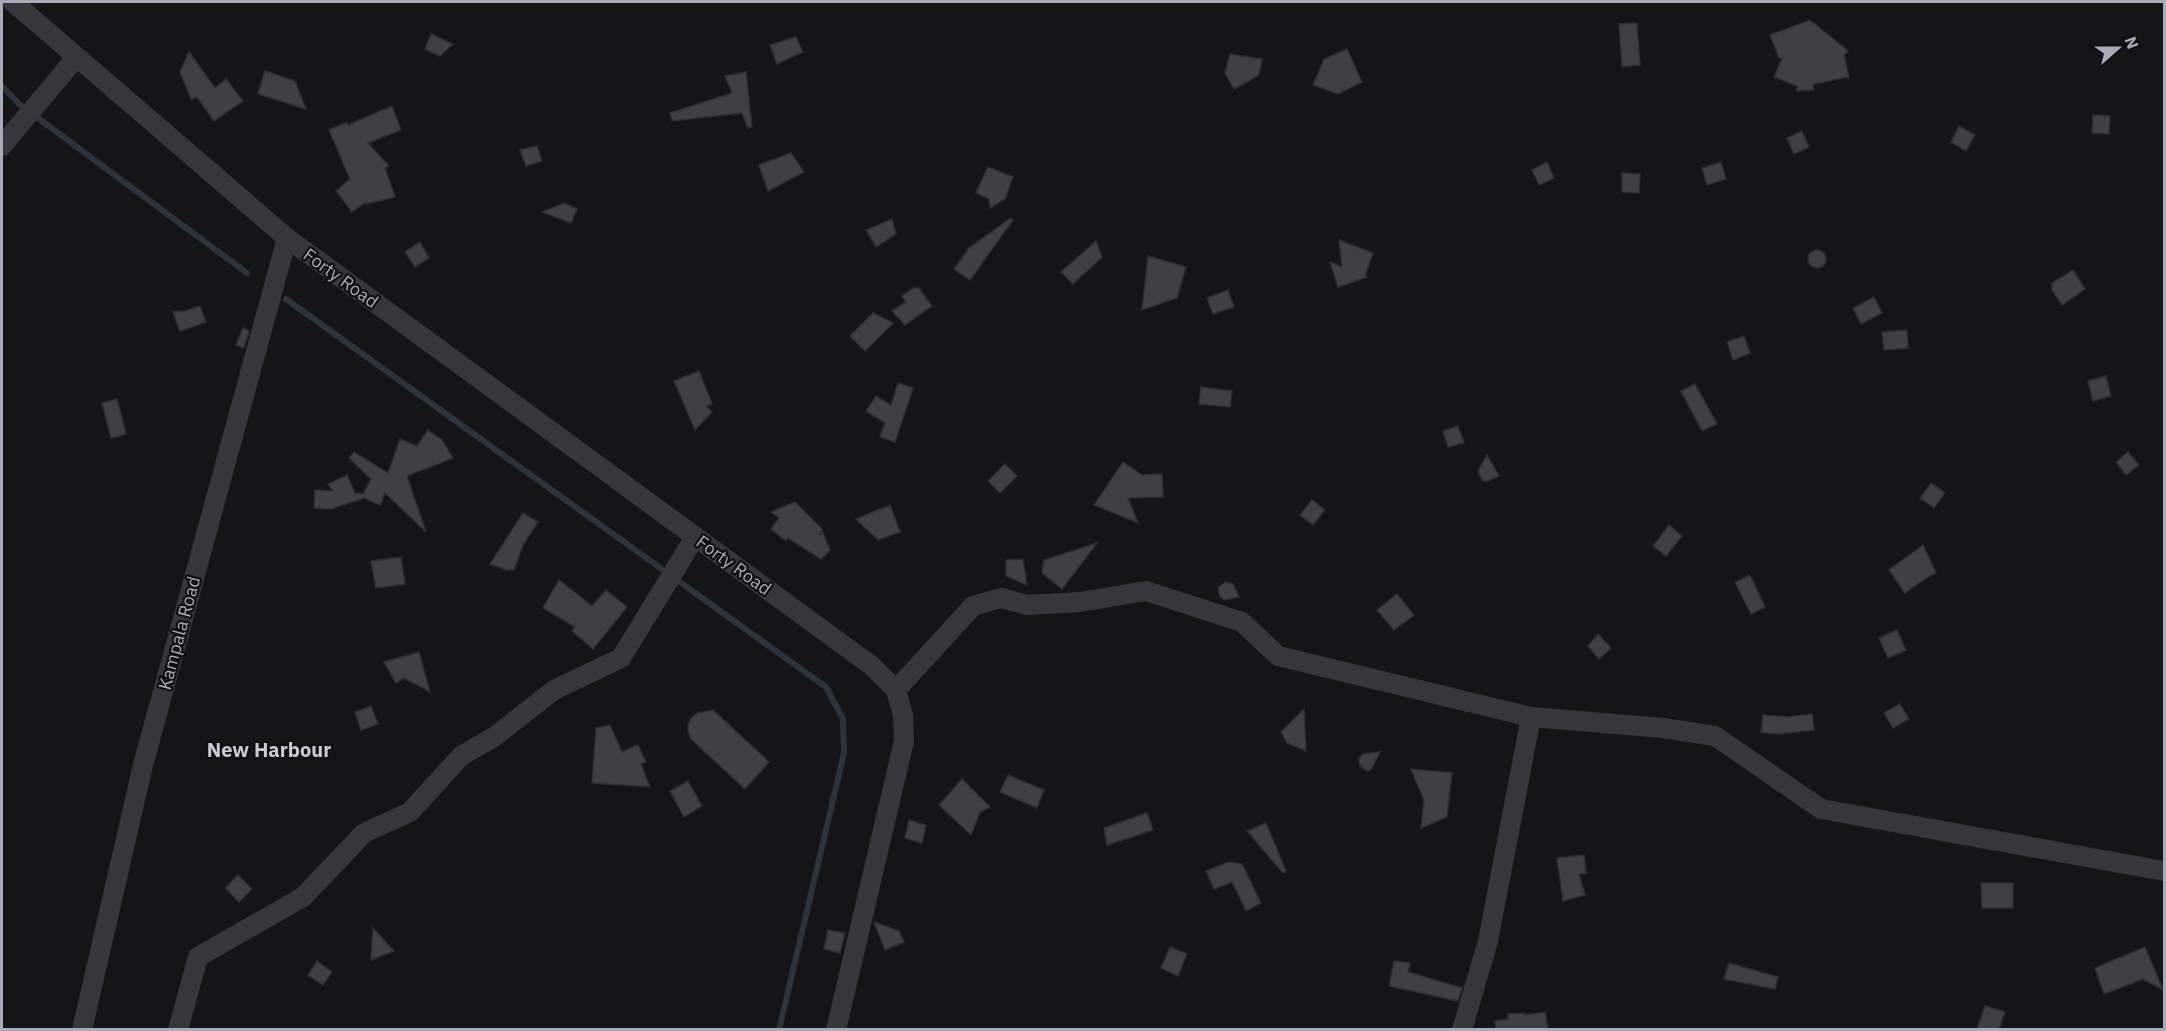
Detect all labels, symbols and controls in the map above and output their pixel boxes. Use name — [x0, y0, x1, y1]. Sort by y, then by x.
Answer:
north arrow — [2088, 18, 2148, 78]
text: N — [2121, 34, 2143, 52]
street label: Forty Road — [299, 243, 383, 313]
street label: Forty Road — [692, 530, 776, 600]
street label: Kampala Road — [153, 574, 205, 692]
district label: New Harbour — [207, 736, 331, 763]

